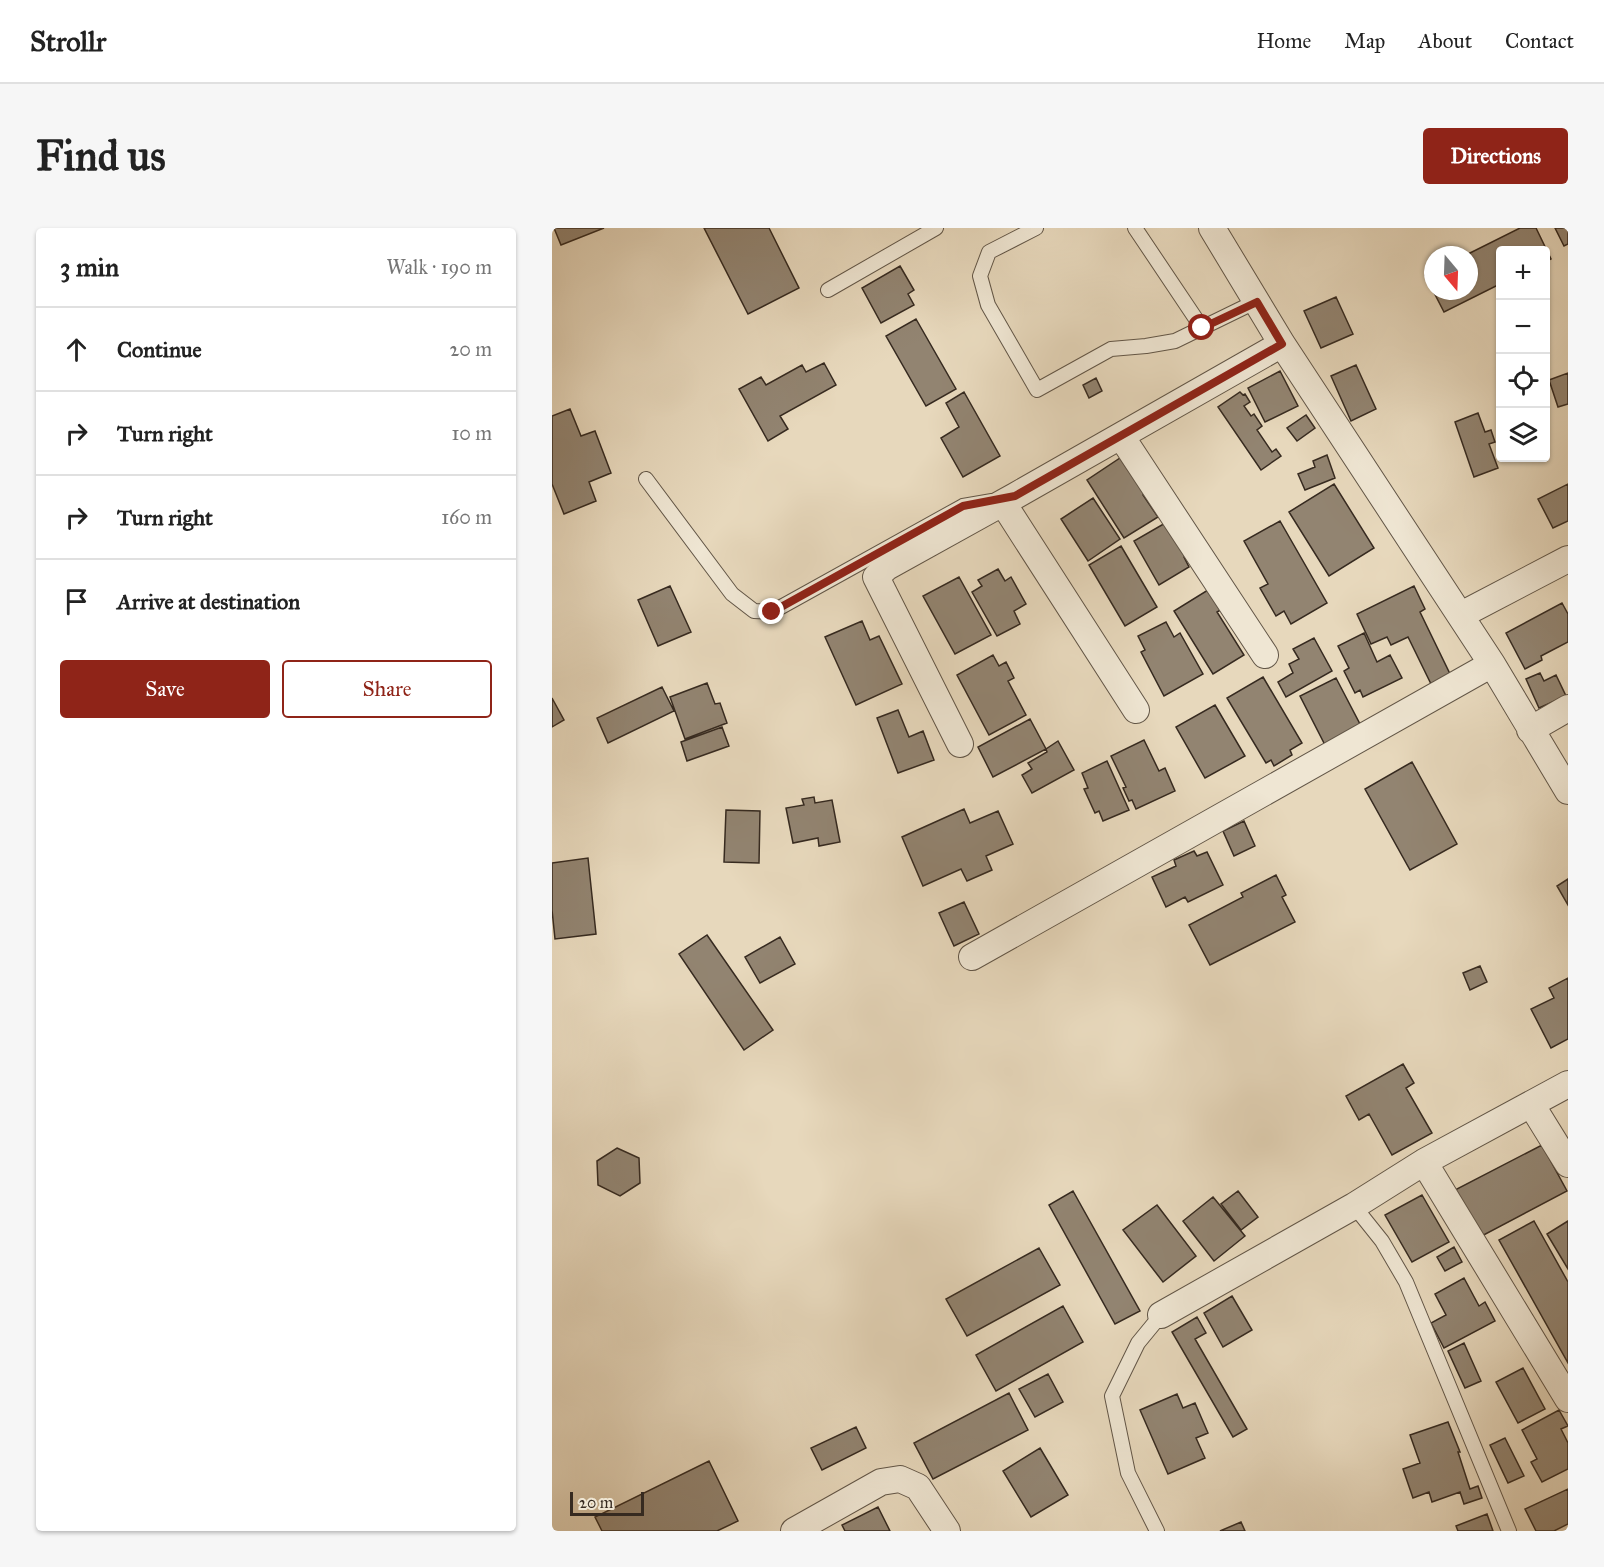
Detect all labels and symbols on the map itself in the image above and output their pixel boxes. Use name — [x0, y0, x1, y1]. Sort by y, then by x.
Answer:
north arrow — [1424, 246, 1478, 300]
route start — [1188, 314, 1214, 340]
route end — [758, 598, 784, 624]
scale bar — [570, 1489, 644, 1516]

